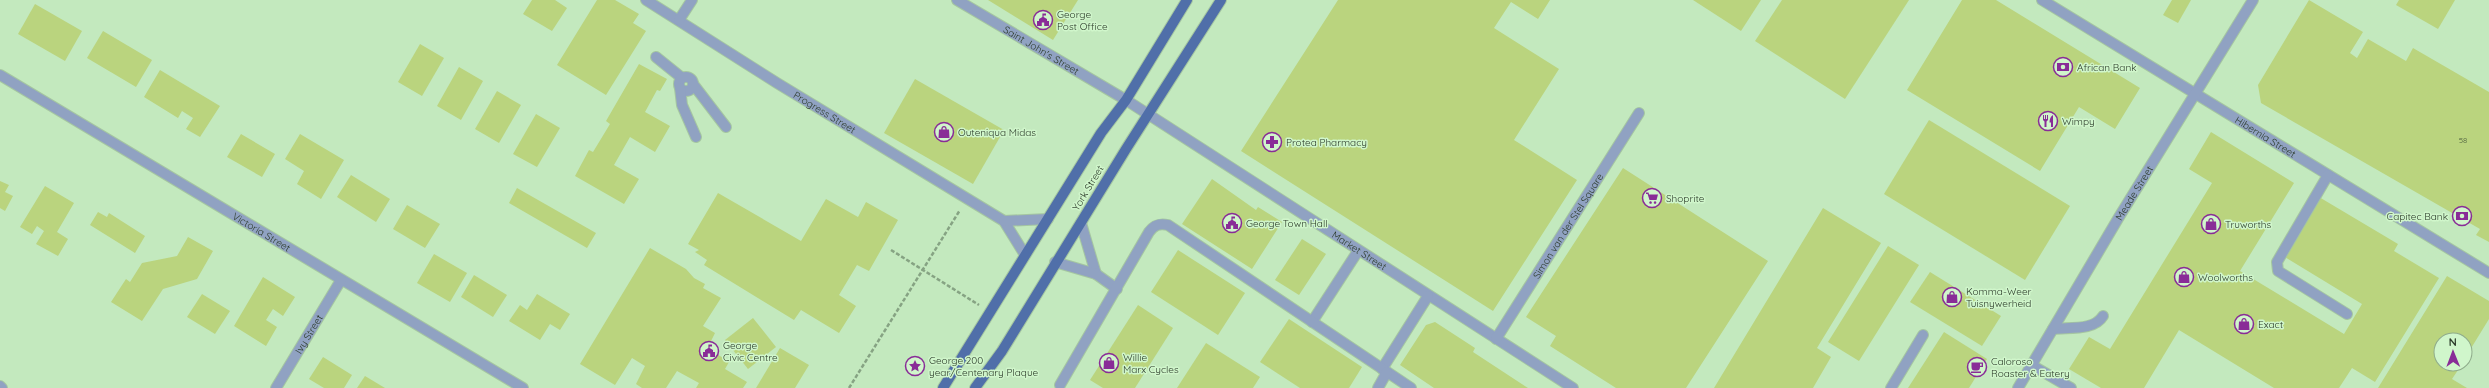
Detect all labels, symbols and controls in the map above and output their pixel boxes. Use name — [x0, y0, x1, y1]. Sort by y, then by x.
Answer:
place label: George Post Office — [1057, 8, 1108, 33]
public building icon: George Post Office — [1032, 9, 1054, 31]
street label: Saint John's Street — [1001, 22, 1082, 78]
bank icon: African Bank — [2052, 56, 2074, 78]
place label: African Bank — [2077, 61, 2137, 74]
street label: Progress Street — [791, 88, 859, 136]
restaurant icon: Wimpy — [2037, 110, 2059, 132]
street label: Hibernia Street — [2233, 113, 2299, 160]
place label: Wimpy — [2062, 115, 2095, 128]
shop icon: Outeniqua Midas — [933, 121, 955, 143]
place label: Outeniqua Midas — [958, 126, 1036, 139]
pharmacy icon: Protea Pharmacy — [1261, 131, 1283, 153]
house number: 58 — [2459, 135, 2467, 145]
place label: Protea Pharmacy — [1286, 136, 1367, 149]
street label: York Street — [1069, 162, 1107, 213]
street label: Meade Street — [2112, 163, 2156, 223]
street label: Simon van der Stel Square — [1530, 170, 1606, 281]
supermarket icon: Shoprite — [1641, 187, 1663, 209]
place label: Shoprite — [1666, 192, 1705, 205]
bank icon: Capitec Bank — [2451, 205, 2473, 227]
street label: Victoria Street — [230, 209, 294, 254]
place label: Capitec Bank — [2387, 210, 2448, 223]
public building icon: George Town Hall — [1221, 212, 1243, 234]
shop icon: Truworths — [2200, 213, 2222, 235]
place label: George Town Hall — [1246, 217, 1328, 230]
place label: Truworths — [2225, 218, 2271, 231]
street label: Market Street — [1330, 228, 1390, 273]
shop icon: Woolworths — [2173, 266, 2195, 288]
place label: Woolworths — [2198, 271, 2253, 284]
place label: Komma-Weer Tuisnywerheid — [1966, 285, 2032, 310]
shop icon: Komma-Weer Tuisnywerheid — [1941, 286, 1963, 308]
street label: Ivy Street — [292, 311, 326, 356]
shop icon: Exact — [2233, 313, 2255, 335]
place label: Exact — [2258, 318, 2284, 331]
north arrow — [2433, 332, 2473, 372]
text: N — [2449, 335, 2457, 349]
place label: George Civic Centre — [723, 339, 778, 364]
public building icon: George Civic Centre — [698, 340, 720, 362]
place label: Willie Marx Cycles — [1123, 351, 1179, 376]
shop icon: Willie Marx Cycles — [1098, 352, 1120, 374]
place label: George 200 year/Centenary Plaque — [929, 354, 1039, 379]
place icon: George 200 year/Centenary Plaque — [904, 355, 926, 377]
place label: Caloroso Roaster & Eatery — [1991, 355, 2070, 380]
cafe icon: Caloroso Roaster & Eatery — [1966, 356, 1988, 378]

